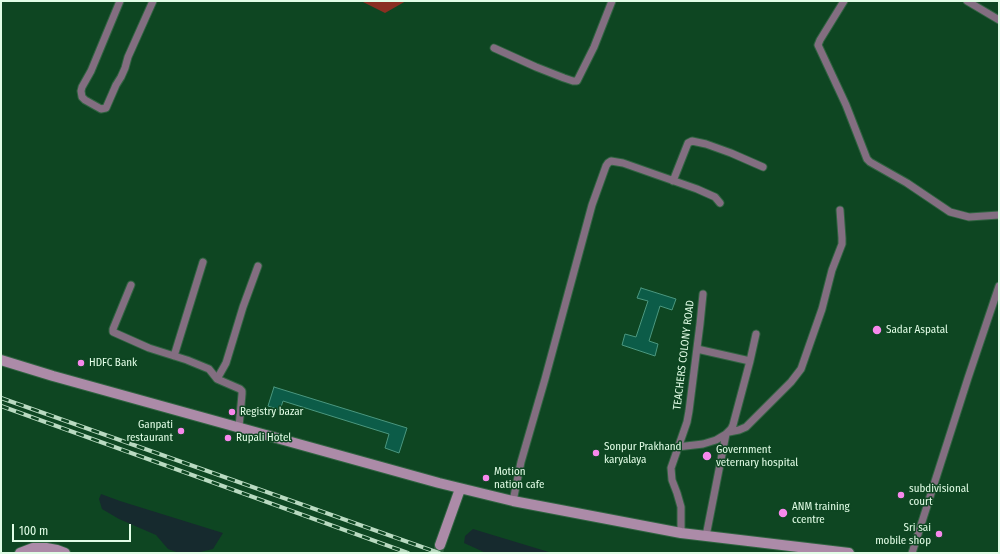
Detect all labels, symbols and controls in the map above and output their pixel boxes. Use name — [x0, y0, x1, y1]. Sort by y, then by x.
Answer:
street label: TEACHERS COLONY ROAD — [671, 299, 697, 411]
place label: Sadar Aspatal — [886, 323, 948, 337]
marker: Sadar Aspatal — [871, 324, 883, 336]
place label: HDFC Bank — [89, 356, 137, 370]
marker: HDFC Bank — [76, 358, 86, 368]
place label: Registry bazar — [240, 405, 303, 419]
marker: Registry bazar — [227, 407, 237, 417]
place label: Ganpati restaurant — [126, 418, 173, 444]
marker: Ganpati restaurant — [176, 426, 186, 436]
place label: Rupali Hotel — [236, 431, 291, 445]
marker: Rupali Hotel — [223, 433, 233, 443]
place label: Sonpur Prakhand karyalaya — [604, 440, 681, 466]
place label: Government veternary hospital — [716, 443, 798, 469]
marker: Sonpur Prakhand karyalaya — [591, 448, 601, 458]
marker: Government veternary hospital — [701, 450, 713, 462]
place label: Motion nation cafe — [494, 465, 544, 491]
marker: Motion nation cafe — [481, 473, 491, 483]
place label: subdivisional court — [909, 482, 969, 508]
marker: subdivisional court — [896, 490, 906, 500]
place label: ANM training ccentre — [792, 500, 850, 526]
marker: ANM training ccentre — [777, 507, 789, 519]
scale bar — [14, 516, 133, 542]
place label: Sri sai mobile shop — [875, 521, 931, 547]
text: 100 m — [19, 524, 48, 538]
marker: Sri sai mobile shop — [934, 529, 944, 539]

